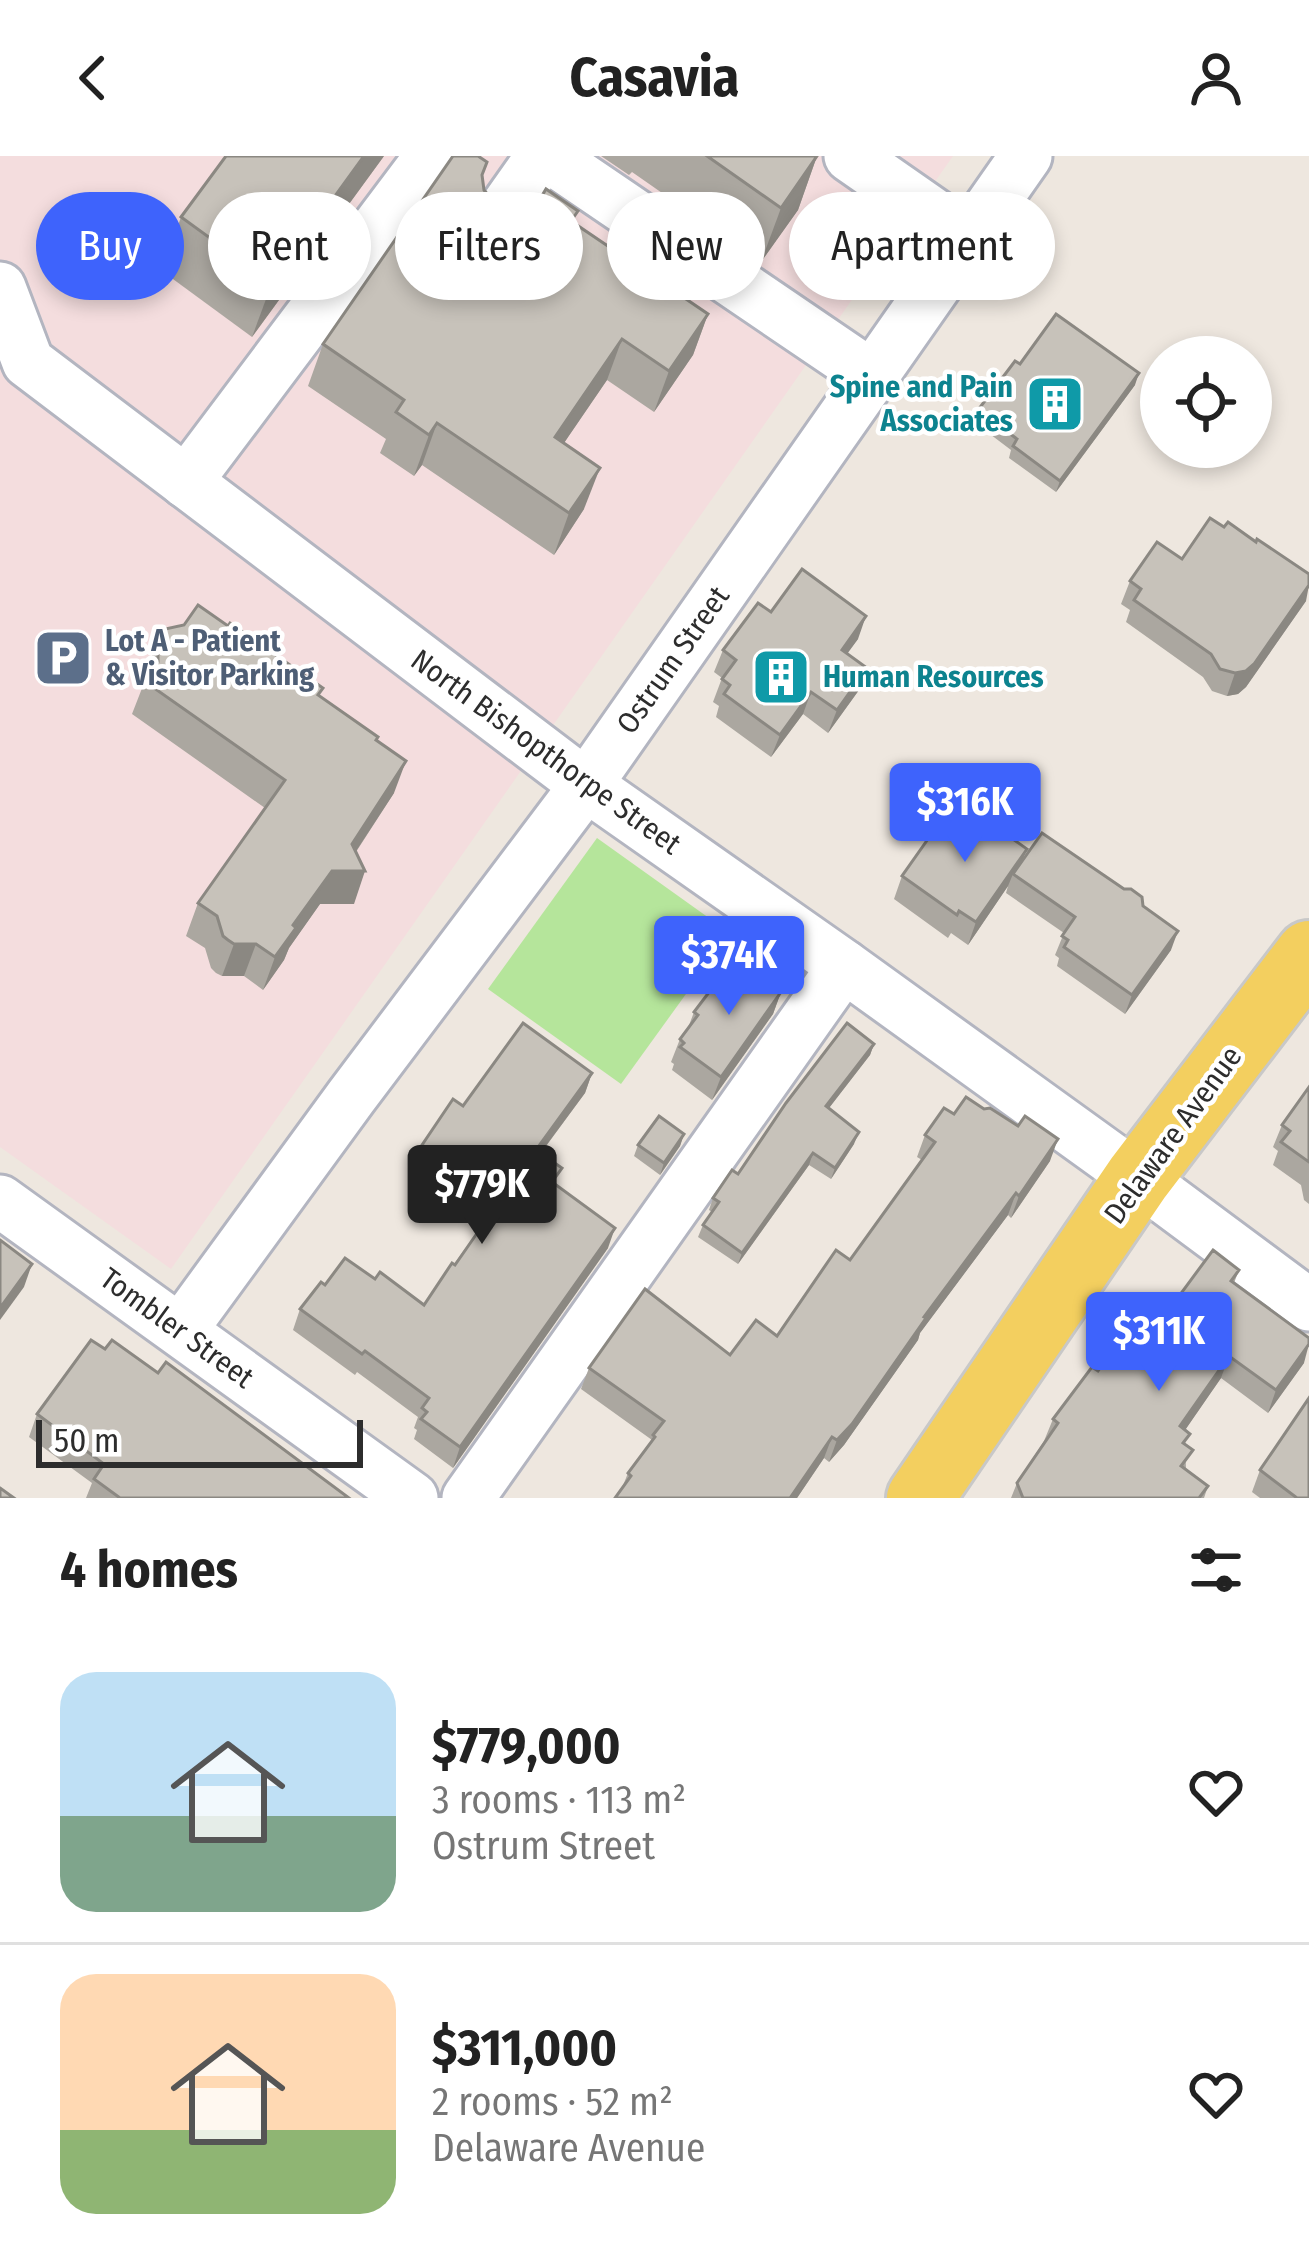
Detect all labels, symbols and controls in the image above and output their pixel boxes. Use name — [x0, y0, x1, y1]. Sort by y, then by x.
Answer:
icon: back — [60, 45, 126, 111]
icon: person — [1183, 45, 1249, 111]
text: Casavia — [570, 46, 739, 110]
chip: Buy — [36, 192, 184, 300]
chip: Rent — [208, 192, 371, 300]
chip: Filters — [395, 192, 583, 300]
chip: New — [607, 192, 765, 300]
chip: Apartment — [789, 192, 1055, 300]
map controls — [1140, 336, 1272, 468]
button: locate — [1140, 336, 1272, 468]
place label: Spine and Pain Associates — [830, 369, 1013, 439]
building icon: Spine and Pain Associates — [1024, 373, 1086, 435]
street label: Ostrum Street — [609, 579, 737, 741]
place label: Lot A - Patient & Visitor Parking — [105, 623, 314, 693]
parking icon: Lot A - Patient & Visitor Parking — [32, 627, 94, 689]
street label: North Bishopthorpe Street — [404, 642, 688, 862]
building icon: Human Resources — [750, 646, 812, 708]
place label: Human Resources — [823, 659, 1044, 695]
pin: $316K — [881, 763, 1049, 865]
text: $316K — [917, 779, 1013, 825]
pin: $374K — [645, 916, 813, 1018]
text: $374K — [681, 932, 777, 978]
street label: Delaware Avenue — [1097, 1039, 1249, 1231]
pin: $779K — [398, 1145, 566, 1247]
text: $779K — [435, 1161, 529, 1207]
street label: Tombler Street — [93, 1260, 261, 1396]
pin: $311K — [1075, 1292, 1243, 1394]
text: $311K — [1113, 1308, 1205, 1354]
scale bar — [36, 1414, 363, 1467]
text: 50 m — [54, 1421, 119, 1461]
icon: filters — [1183, 1537, 1249, 1603]
text: 4 homes — [60, 1539, 238, 1601]
text: $779,000 — [432, 1715, 621, 1777]
icon: home — [156, 1720, 300, 1864]
icon: heart — [1183, 1759, 1249, 1825]
text: 3 rooms · 113 m² — [432, 1777, 686, 1823]
text: Ostrum Street — [432, 1823, 655, 1869]
text: $311,000 — [432, 2017, 617, 2079]
icon: home — [156, 2022, 300, 2166]
icon: heart — [1183, 2061, 1249, 2127]
text: 2 rooms · 52 m² — [432, 2079, 673, 2125]
text: Delaware Avenue — [432, 2125, 705, 2171]

